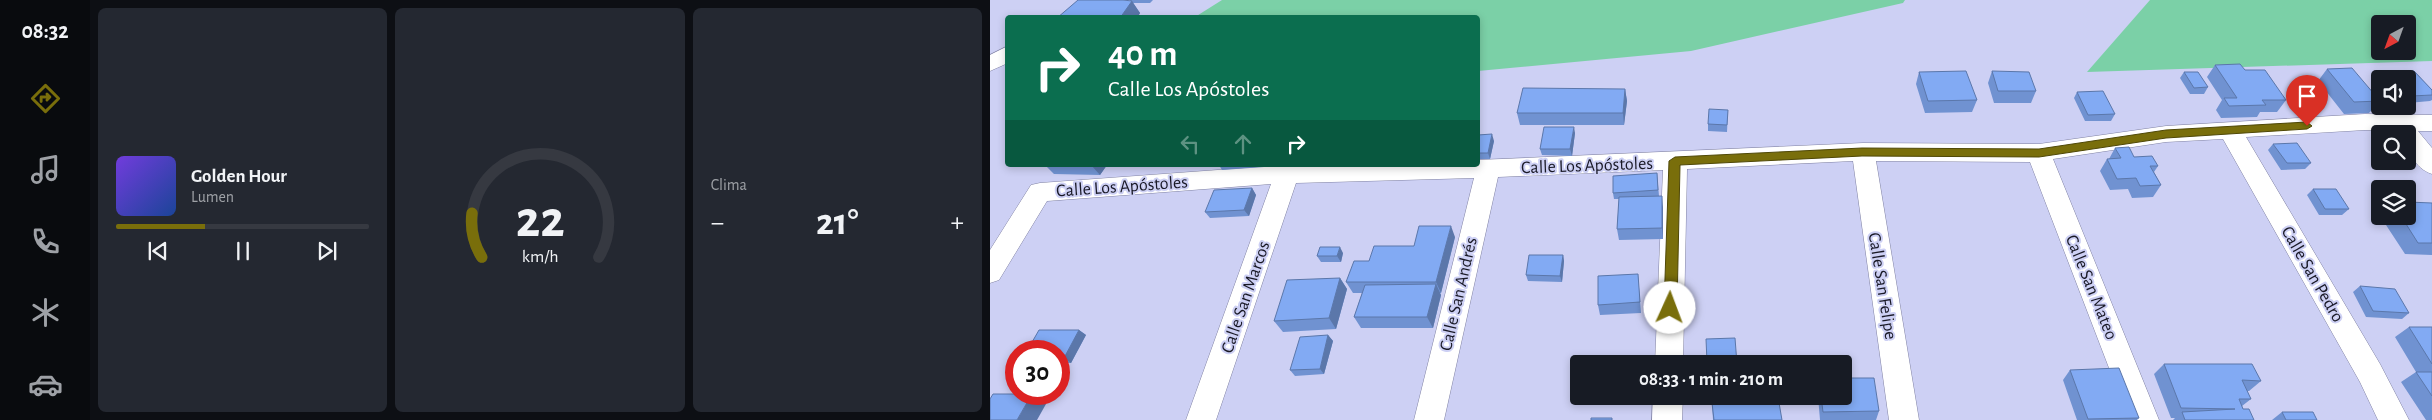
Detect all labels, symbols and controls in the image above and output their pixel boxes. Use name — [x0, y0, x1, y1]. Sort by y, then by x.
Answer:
north arrow — [2371, 15, 2416, 60]
map controls — [2371, 15, 2416, 225]
text: 08:32 — [21, 20, 69, 42]
icon: right — [1025, 35, 1090, 100]
text: 40 m — [1108, 37, 1177, 72]
button: sound — [2371, 70, 2416, 115]
pin — [2286, 75, 2328, 126]
text: Calle Los Apóstoles — [1108, 78, 1269, 100]
icon: directions — [28, 81, 63, 116]
icon: arrive — [2293, 82, 2321, 110]
button: search — [2371, 125, 2416, 170]
icon: left — [1176, 130, 1204, 158]
icon: ahead — [1229, 130, 1257, 158]
icon: right — [1282, 130, 1310, 158]
icon: music — [28, 152, 63, 187]
street label: Calle Los Apóstoles — [1521, 155, 1653, 177]
text: Golden Hour — [191, 167, 287, 186]
street label: Calle Los Apóstoles — [1056, 173, 1189, 201]
text: Clima — [711, 177, 747, 193]
button: layers — [2371, 180, 2416, 225]
text: Lumen — [191, 189, 234, 205]
text: 22 — [515, 194, 564, 246]
text: 21° — [816, 204, 859, 242]
text: − — [711, 209, 724, 237]
text: + — [951, 209, 964, 237]
icon: phone — [28, 224, 63, 259]
street label: Calle San Pedro — [2278, 224, 2347, 326]
street label: Calle San Felipe — [1865, 231, 1899, 341]
street label: Calle San Mateo — [2062, 232, 2120, 343]
street label: Calle San Andrés — [1437, 236, 1481, 353]
icon: previous — [144, 237, 172, 265]
icon: pause — [229, 237, 257, 265]
icon: next — [313, 237, 341, 265]
street label: Calle San Marcos — [1218, 239, 1273, 355]
text: km/h — [522, 248, 558, 266]
position arrow — [1643, 281, 1695, 333]
icon: climate — [28, 295, 63, 330]
speed limit sign: 30 — [1005, 340, 1070, 405]
icon: car — [28, 367, 63, 402]
text: 08:33 · 1 min · 210 m — [1639, 370, 1783, 389]

